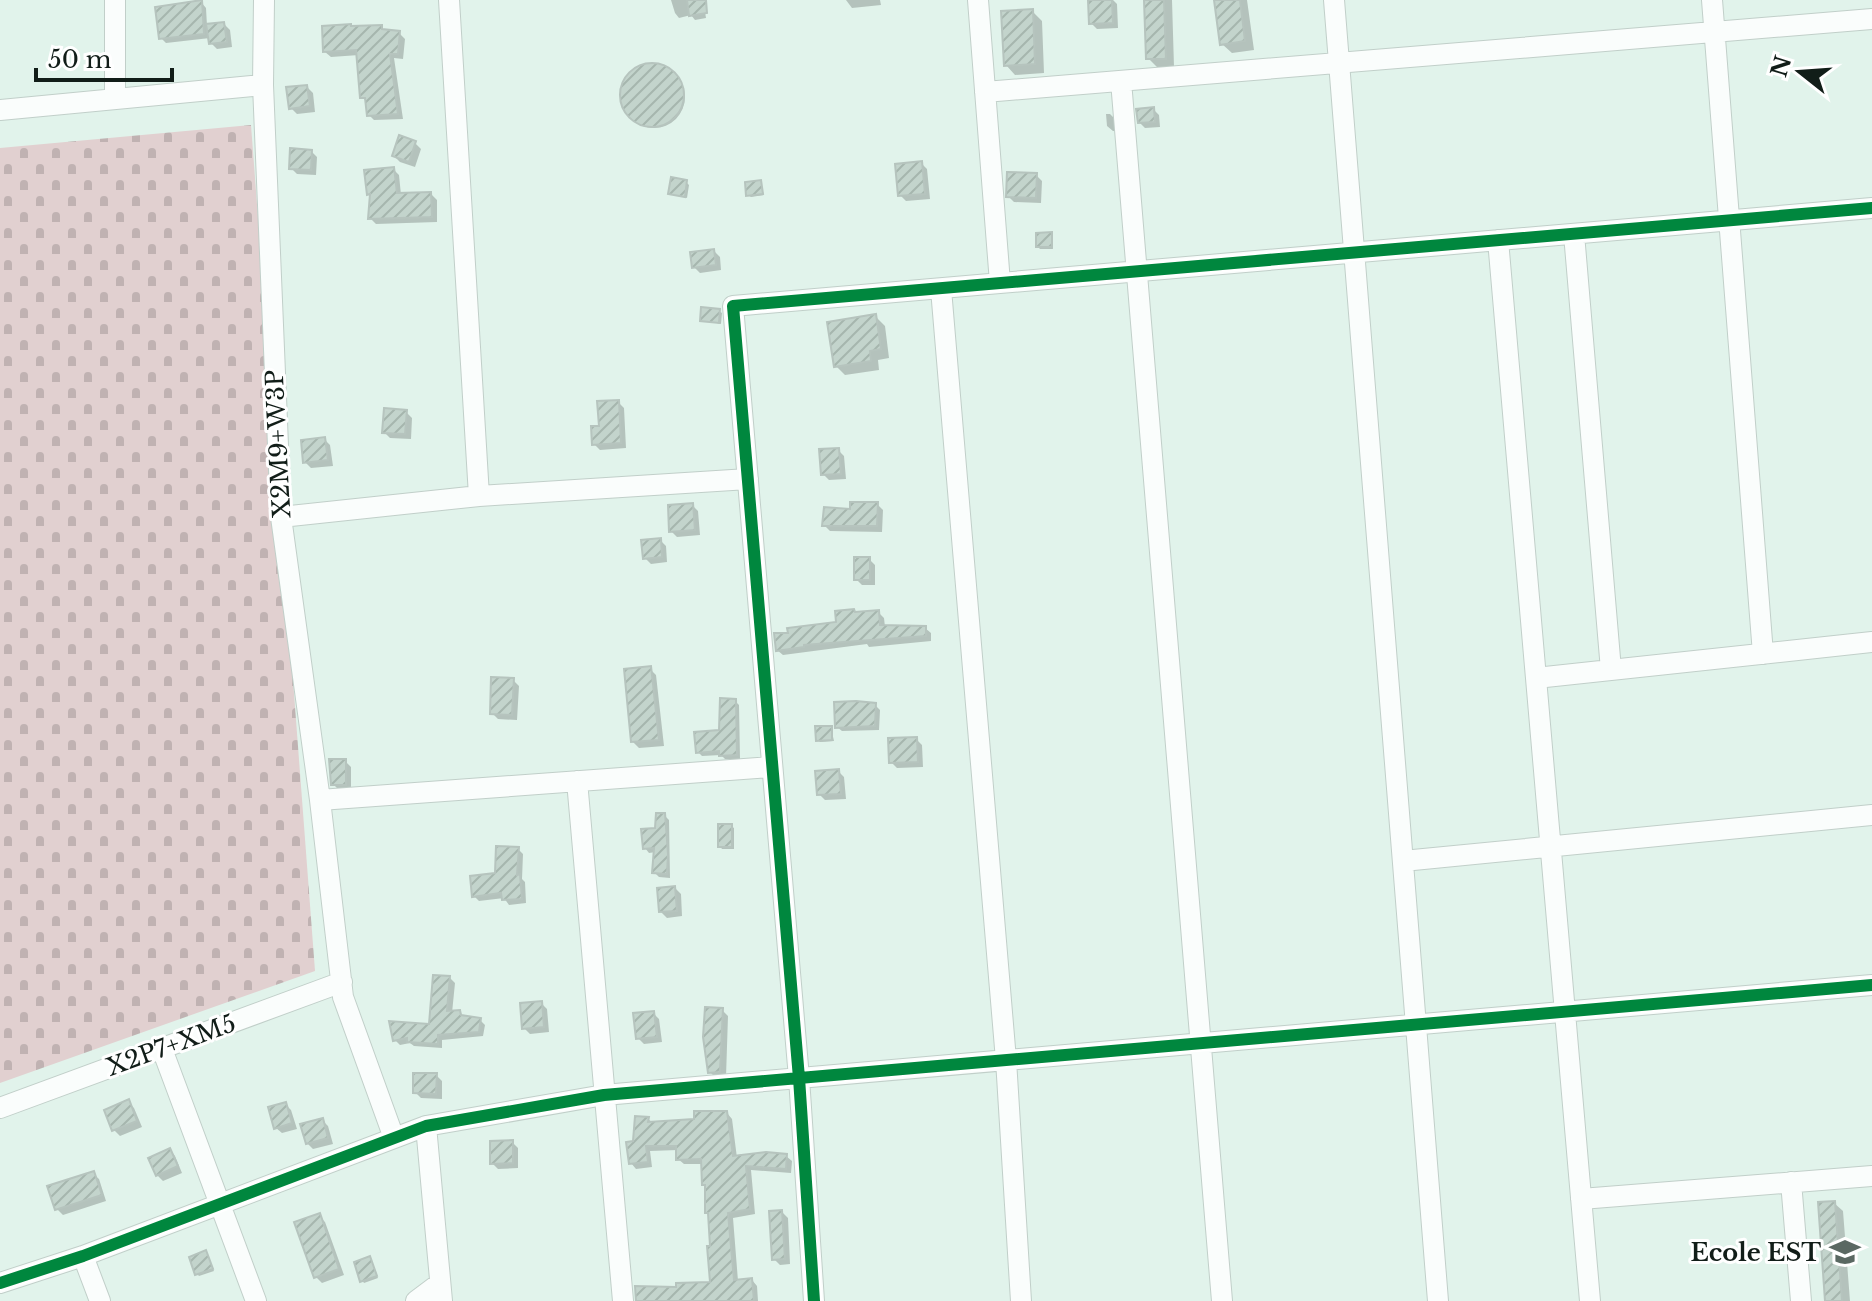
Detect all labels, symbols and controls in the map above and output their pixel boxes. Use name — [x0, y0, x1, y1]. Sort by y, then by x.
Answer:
scale bar — [36, 32, 172, 82]
north arrow — [1760, 32, 1840, 112]
text: 50 m — [48, 45, 112, 74]
text: N — [1765, 52, 1797, 80]
street label: X2M9+W3P — [260, 369, 296, 519]
street label: X2P7+XM5 — [102, 1008, 240, 1082]
school or university icon: Ecole EST — [1828, 1235, 1862, 1269]
place label: Ecole EST — [1690, 1238, 1821, 1267]

